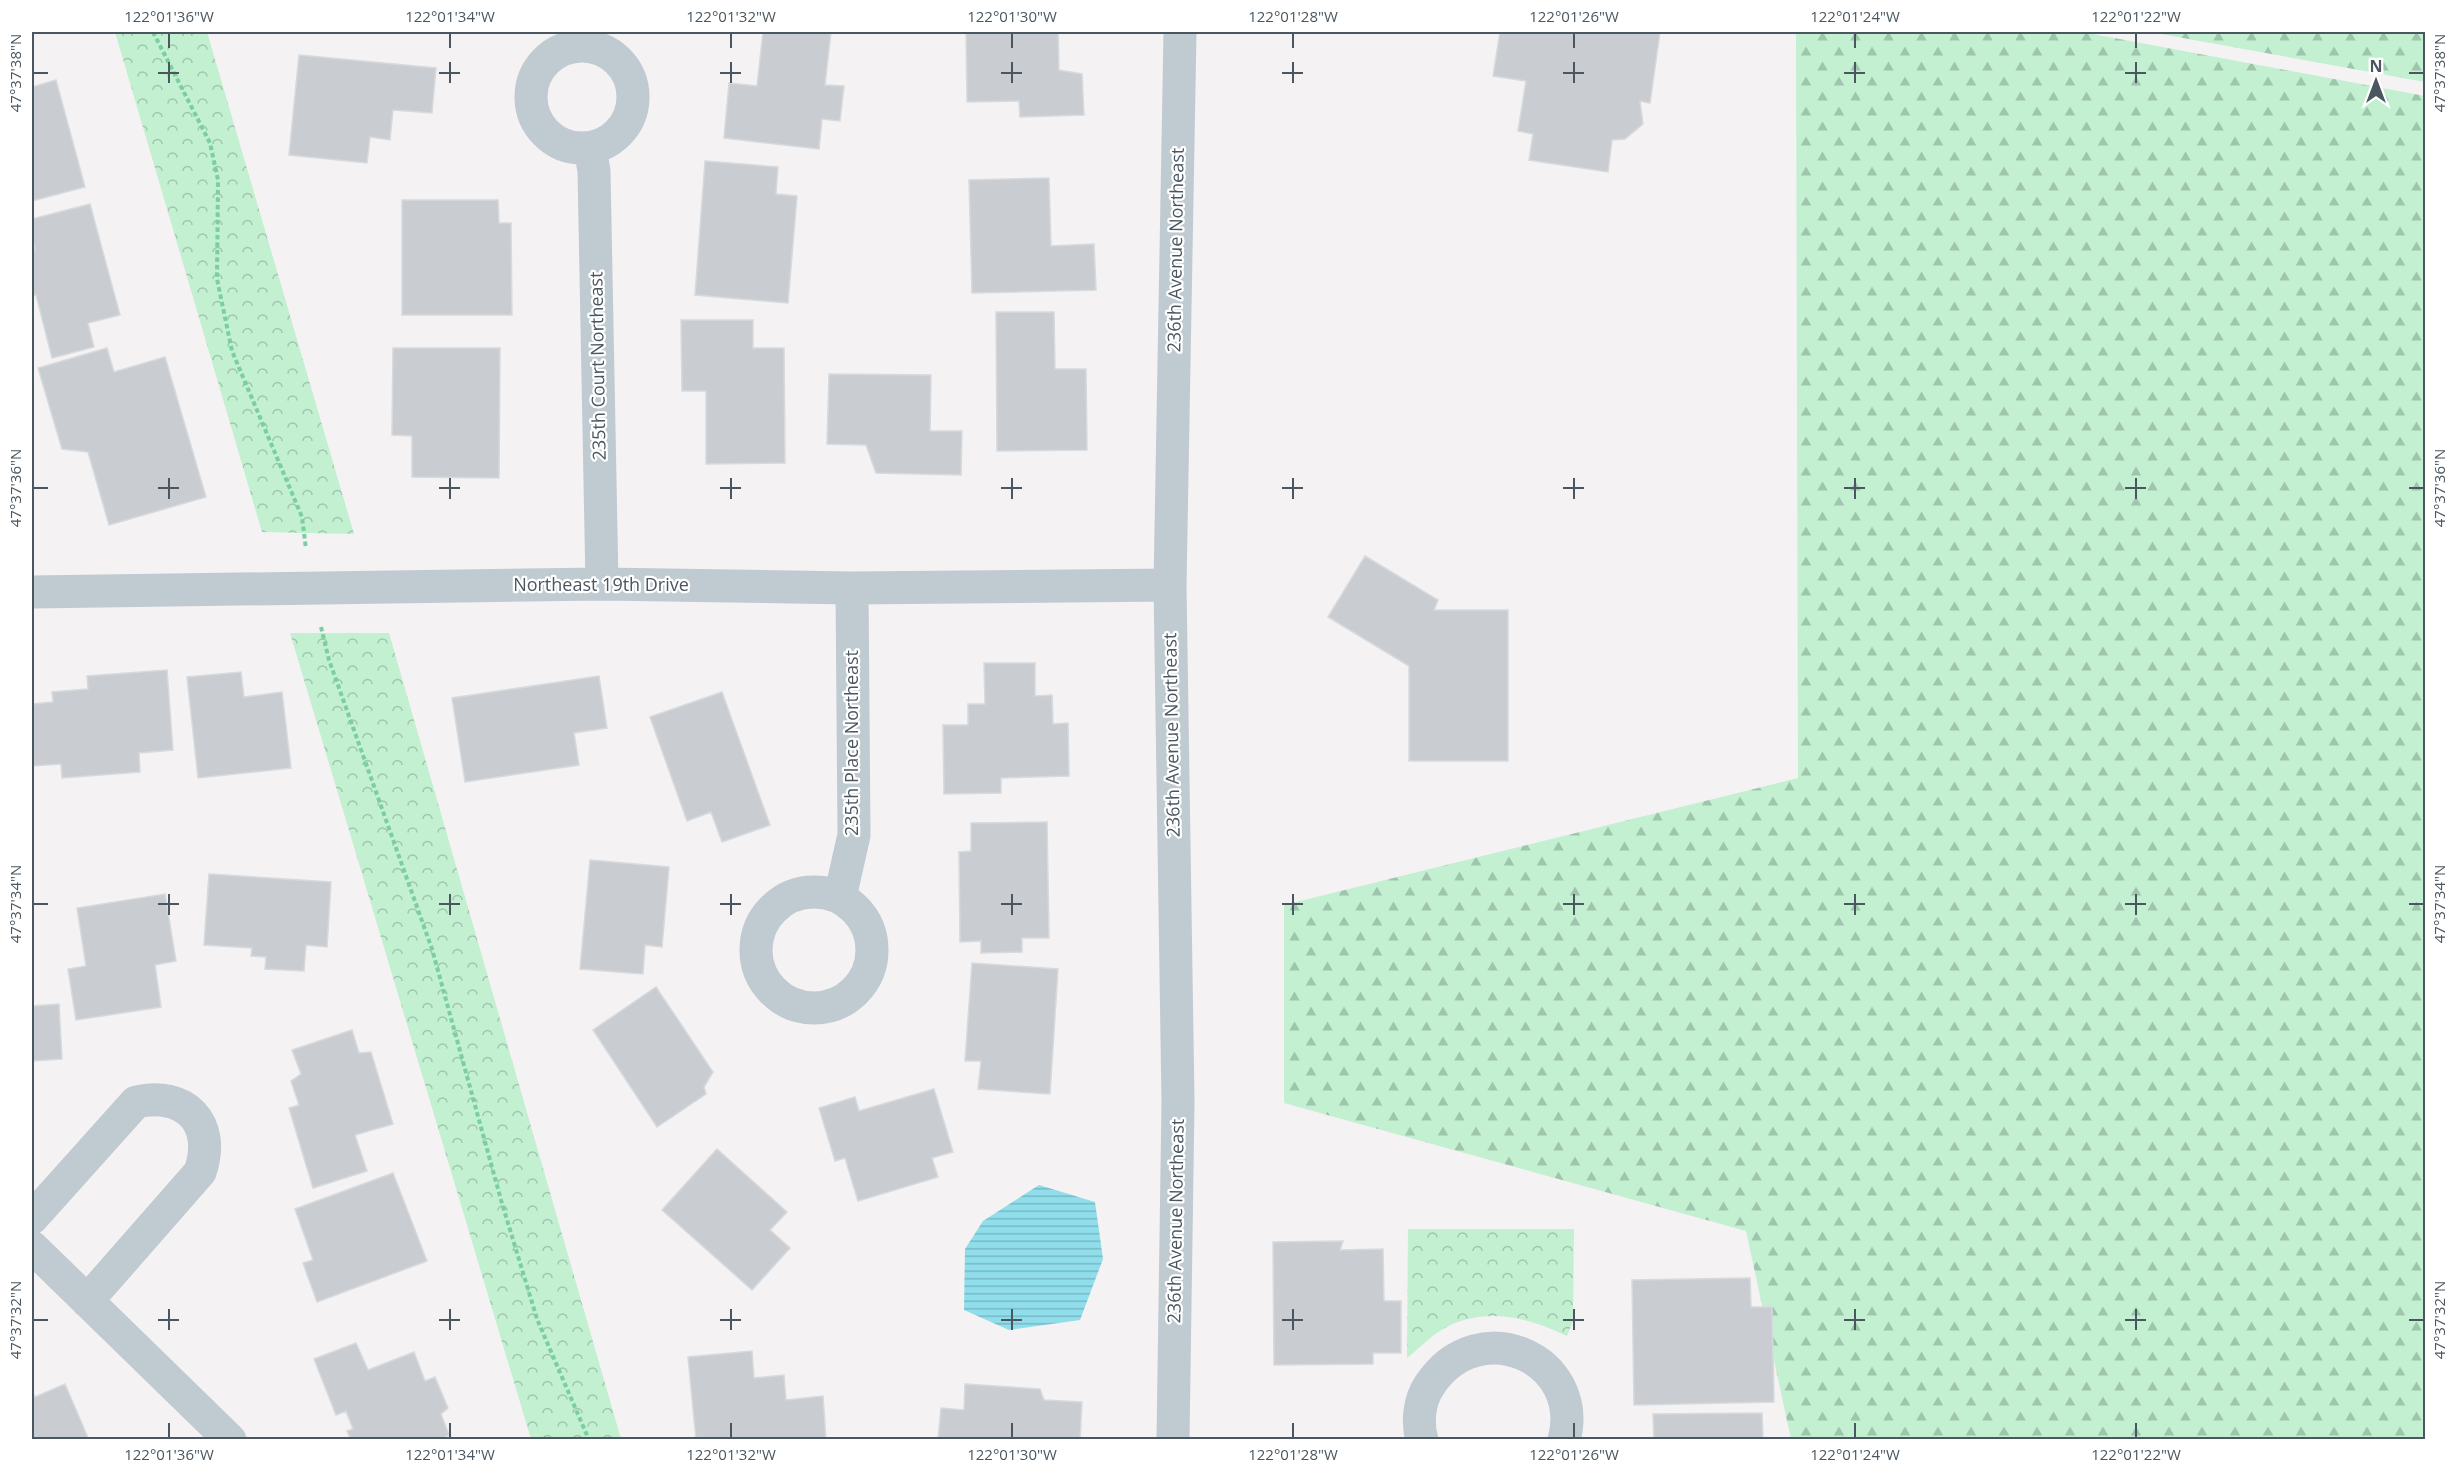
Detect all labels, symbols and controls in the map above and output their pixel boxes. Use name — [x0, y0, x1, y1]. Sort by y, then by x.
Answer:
text: 122°01'36"W — [124, 6, 214, 26]
text: 122°01'34"W — [405, 6, 495, 26]
text: 122°01'32"W — [686, 6, 776, 26]
text: 122°01'30"W — [967, 6, 1057, 26]
text: 122°01'28"W — [1248, 6, 1338, 26]
text: 122°01'26"W — [1529, 6, 1619, 26]
text: 122°01'24"W — [1810, 6, 1900, 26]
text: 122°01'22"W — [2091, 6, 2181, 26]
text: 47°37'38"N — [5, 34, 25, 112]
text: 47°37'38"N — [2429, 34, 2449, 112]
north arrow — [2346, 51, 2406, 111]
text: N — [2369, 55, 2383, 77]
street label: 236th Avenue Northeast — [1161, 147, 1189, 353]
street label: 235th Court Northeast — [583, 271, 611, 461]
text: 47°37'36"N — [5, 449, 25, 527]
text: 47°37'36"N — [2429, 449, 2449, 527]
street label: Northeast 19th Drive — [513, 572, 689, 596]
street label: 236th Avenue Northeast — [1157, 632, 1185, 838]
street label: 235th Place Northeast — [839, 650, 863, 836]
text: 47°37'34"N — [5, 865, 25, 943]
text: 47°37'34"N — [2429, 865, 2449, 943]
street label: 236th Avenue Northeast — [1161, 1118, 1189, 1324]
text: 47°37'32"N — [5, 1281, 25, 1359]
text: 47°37'32"N — [2429, 1281, 2449, 1359]
text: 122°01'36"W — [124, 1444, 214, 1464]
text: 122°01'34"W — [405, 1444, 495, 1464]
text: 122°01'32"W — [686, 1444, 776, 1464]
text: 122°01'30"W — [967, 1444, 1057, 1464]
text: 122°01'28"W — [1248, 1444, 1338, 1464]
text: 122°01'26"W — [1529, 1444, 1619, 1464]
text: 122°01'24"W — [1810, 1444, 1900, 1464]
text: 122°01'22"W — [2091, 1444, 2181, 1464]

